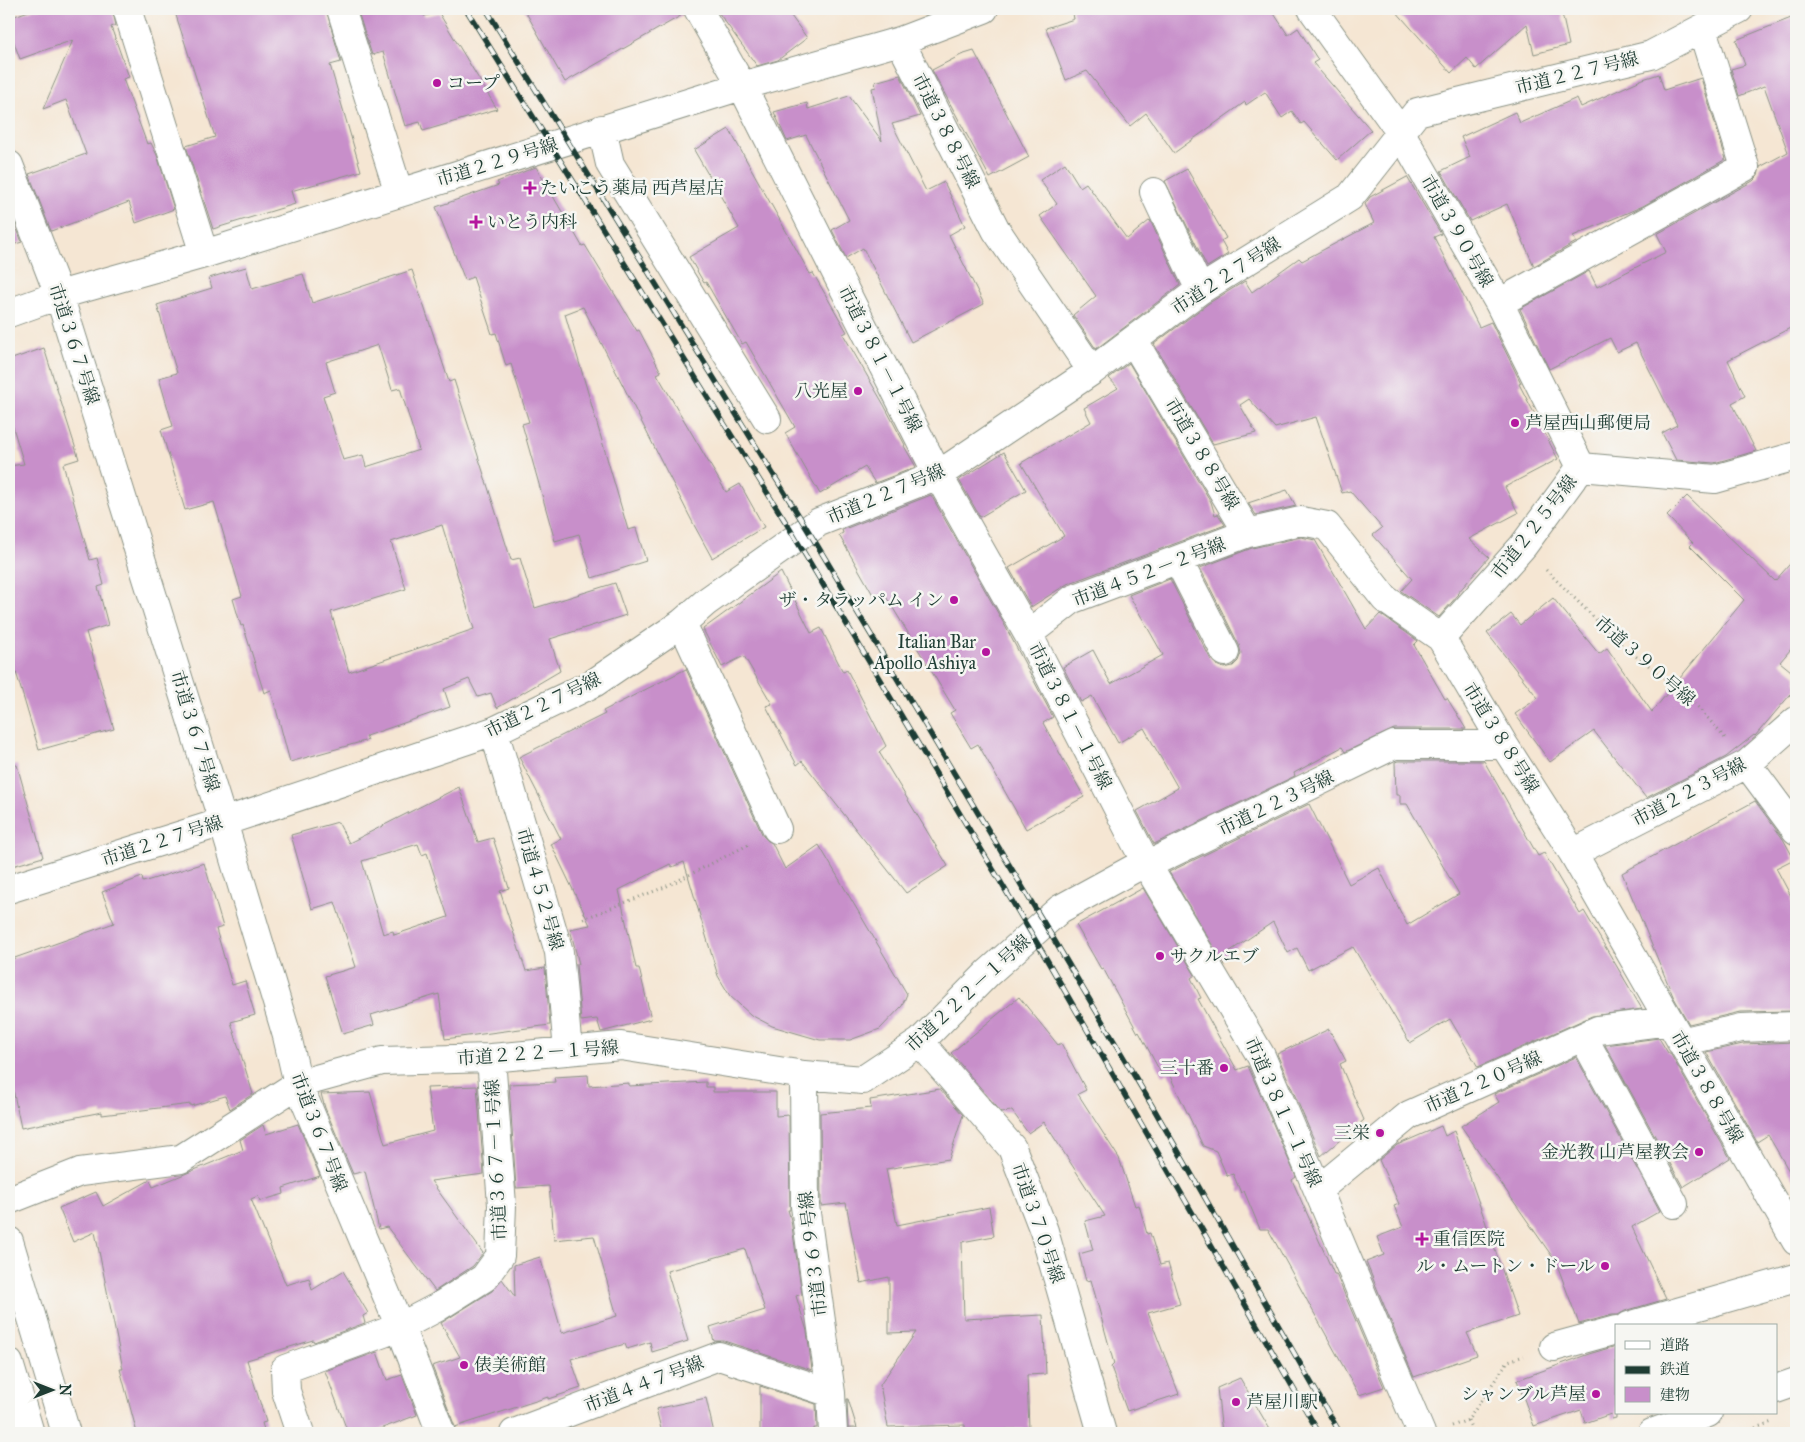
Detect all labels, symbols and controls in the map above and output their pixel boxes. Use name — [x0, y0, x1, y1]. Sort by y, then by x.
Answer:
street label: 市道２２７号線 — [1513, 47, 1641, 99]
street label: 市道３８８号線 — [908, 70, 984, 192]
place label: コープ — [447, 72, 500, 94]
marker: コープ — [431, 77, 443, 89]
street label: 市道２２９号線 — [434, 133, 560, 191]
street label: 市道３９０号線 — [1416, 171, 1498, 291]
place label: たいこう薬局 西芦屋店 — [540, 177, 724, 199]
marker: たいこう薬局 西芦屋店 — [524, 182, 536, 194]
place label: いとう内科 — [487, 211, 577, 233]
marker: いとう内科 — [469, 215, 483, 229]
street label: 市道２２７号線 — [1167, 232, 1285, 320]
street label: 市道３６７号線 — [44, 281, 104, 407]
street label: 市道３８１－１号線 — [833, 282, 927, 436]
place label: 八光屋 — [794, 380, 848, 402]
marker: 八光屋 — [852, 385, 864, 397]
street label: 市道３８８号線 — [1160, 394, 1244, 514]
place label: 芦屋西山郵便局 — [1525, 412, 1651, 434]
marker: 芦屋西山郵便局 — [1509, 417, 1521, 429]
street label: 市道２２７号線 — [824, 459, 948, 529]
street label: 市道２２５号線 — [1487, 471, 1581, 583]
street label: 市道４５２－２号線 — [1069, 533, 1229, 611]
place label: ザ・タラッパム イン — [778, 589, 944, 611]
marker: ザ・タラッパム イン — [948, 594, 960, 606]
street label: 市道３９０号線 — [1590, 611, 1700, 711]
place label: Italian Bar Apollo Ashiya — [873, 631, 976, 674]
street label: 市道３８１－１号線 — [1023, 639, 1117, 793]
marker: Italian Bar Apollo Ashiya — [980, 646, 992, 658]
street label: 市道２２７号線 — [482, 667, 604, 743]
street label: 市道３６７号線 — [166, 668, 224, 794]
street label: 市道３８８号線 — [1458, 679, 1544, 797]
street label: 市道２２３号線 — [1628, 753, 1750, 831]
street label: 市道２２３号線 — [1215, 765, 1337, 841]
street label: 市道２２７号線 — [99, 811, 225, 871]
street label: 市道４５２号線 — [512, 825, 568, 953]
street label: 市道２２２－１号線 — [901, 930, 1035, 1056]
place label: サクルエブ — [1170, 945, 1259, 967]
marker: サクルエブ — [1154, 950, 1166, 962]
street label: 市道３８８号線 — [1666, 1027, 1748, 1147]
street label: 市道３８１－１号線 — [1240, 1034, 1326, 1190]
street label: 市道２２２－１号線 — [456, 1036, 620, 1070]
street label: 市道２２０号線 — [1421, 1046, 1545, 1118]
place label: 三十番 — [1160, 1057, 1214, 1079]
marker: 三十番 — [1218, 1062, 1230, 1074]
street label: 市道３６７号線 — [286, 1069, 352, 1195]
street label: 市道３６７－１号線 — [481, 1079, 511, 1241]
place label: 三栄 — [1334, 1122, 1370, 1144]
marker: 三栄 — [1374, 1127, 1386, 1139]
place label: 金光教 山芦屋教会 — [1541, 1141, 1689, 1163]
marker: 金光教 山芦屋教会 — [1693, 1146, 1705, 1158]
street label: 市道３７０号線 — [1007, 1160, 1069, 1286]
street label: 市道３６９号線 — [794, 1190, 832, 1318]
place label: 重信医院 — [1433, 1228, 1505, 1250]
marker: 重信医院 — [1415, 1232, 1429, 1246]
place label: ル・ムートン・ドール — [1416, 1255, 1595, 1277]
marker: ル・ムートン・ドール — [1599, 1260, 1611, 1272]
legend — [1615, 1324, 1778, 1414]
text: 道路 — [1660, 1336, 1690, 1354]
street label: 市道４４７号線 — [581, 1351, 707, 1417]
place label: 俵美術館 — [474, 1354, 546, 1376]
marker: 俵美術館 — [458, 1359, 470, 1371]
text: 鉄道 — [1660, 1360, 1690, 1378]
north arrow — [28, 1364, 78, 1414]
place label: シャンブル芦屋 — [1461, 1383, 1586, 1405]
text: N — [56, 1384, 73, 1396]
text: 建物 — [1660, 1386, 1690, 1404]
marker: シャンブル芦屋 — [1590, 1388, 1602, 1400]
place label: 芦屋川駅 — [1246, 1391, 1318, 1413]
marker: 芦屋川駅 — [1230, 1396, 1242, 1408]

